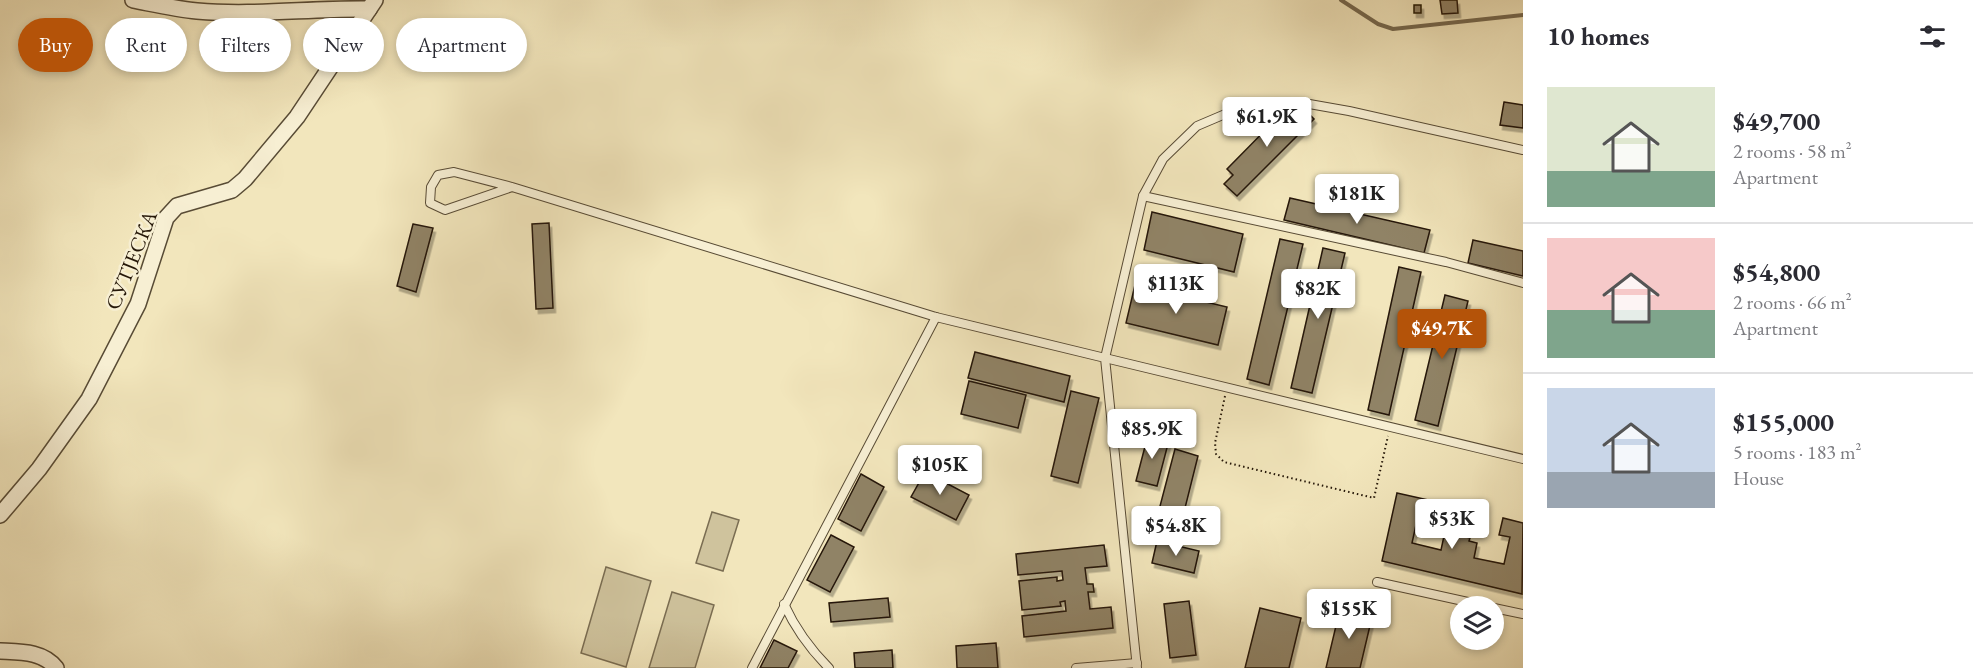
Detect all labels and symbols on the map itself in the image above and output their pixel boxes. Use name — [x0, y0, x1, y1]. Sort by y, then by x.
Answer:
pin: $61.9K — [1218, 97, 1316, 148]
pin: $181K — [1315, 174, 1399, 225]
street label: СУТЈЕСКА — [99, 206, 163, 314]
pin: $113K — [1134, 264, 1218, 315]
pin: $82K — [1282, 269, 1354, 320]
pin: $49.7K — [1393, 309, 1491, 360]
pin: $85.9K — [1103, 409, 1201, 460]
pin: $105K — [898, 445, 982, 496]
pin: $53K — [1416, 499, 1488, 550]
pin: $54.8K — [1127, 506, 1225, 557]
pin: $155K — [1307, 589, 1391, 640]

